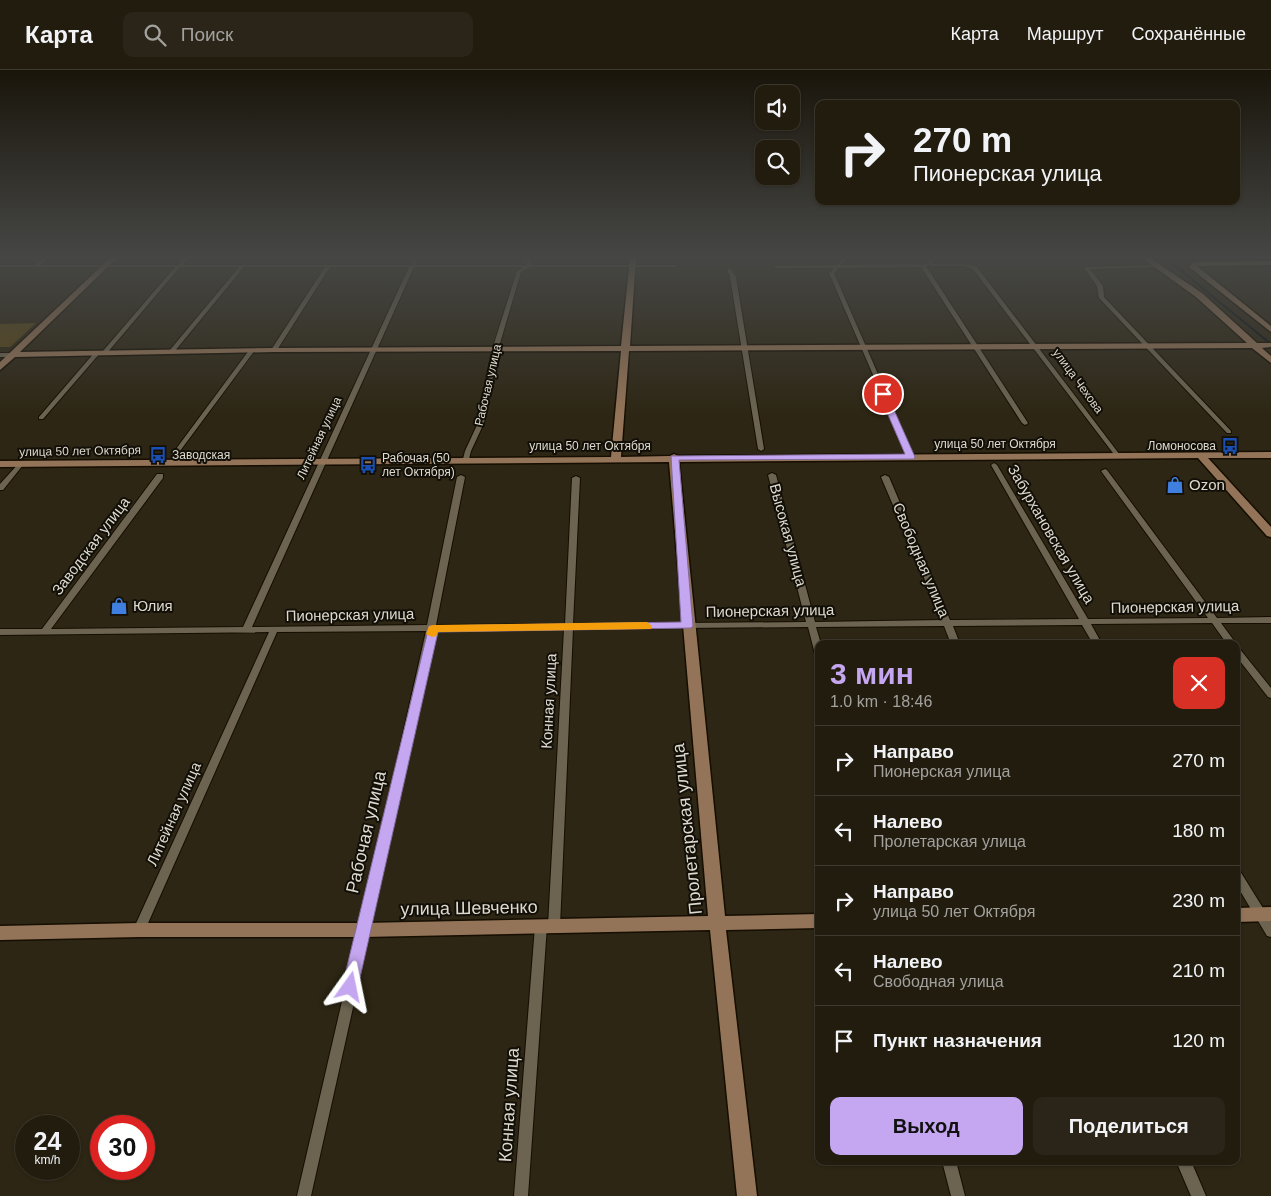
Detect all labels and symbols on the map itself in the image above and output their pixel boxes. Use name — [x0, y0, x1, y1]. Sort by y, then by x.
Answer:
street label: Рабочая улица — [472, 343, 504, 427]
street label: улица Чехова — [1050, 346, 1106, 416]
pin — [862, 373, 904, 415]
street label: Литейная улица — [294, 394, 344, 481]
bus stop icon: Ломоносова — [1220, 436, 1240, 456]
street label: улица 50 лет Октября — [934, 437, 1056, 451]
street label: улица 50 лет Октября — [529, 439, 651, 453]
place label: Ломоносова — [1148, 439, 1216, 453]
street label: улица 50 лет Октября — [19, 443, 141, 459]
bus stop icon: Заводская — [148, 445, 168, 465]
place label: Заводская — [172, 448, 230, 462]
place label: Рабочая (50 лет Октября) — [382, 451, 455, 479]
bus stop icon: Рабочая (50 лет Октября) — [358, 455, 378, 475]
street label: Забурхановская улица — [1005, 461, 1099, 607]
shop icon: Ozon — [1165, 475, 1185, 495]
place label: Ozon — [1189, 476, 1225, 493]
street label: Высокая улица — [767, 482, 811, 589]
street label: Заводская улица — [48, 493, 133, 598]
street label: Свободная улица — [890, 500, 953, 620]
shop icon: Юлия — [109, 596, 129, 616]
place label: Юлия — [133, 597, 173, 614]
street label: Пионерская улица — [1110, 597, 1240, 616]
street label: Пионерская улица — [705, 601, 835, 620]
street label: Пионерская улица — [285, 605, 415, 624]
street label: Конная улица — [538, 652, 560, 749]
street label: Пролетарская улица — [668, 741, 706, 916]
street label: Литейная улица — [143, 759, 204, 868]
street label: Рабочая улица — [342, 768, 390, 895]
street label: улица Шевченко — [400, 897, 538, 919]
position arrow — [323, 960, 375, 1012]
street label: Конная улица — [495, 1046, 523, 1163]
speed limit sign: 30 — [90, 1115, 155, 1180]

